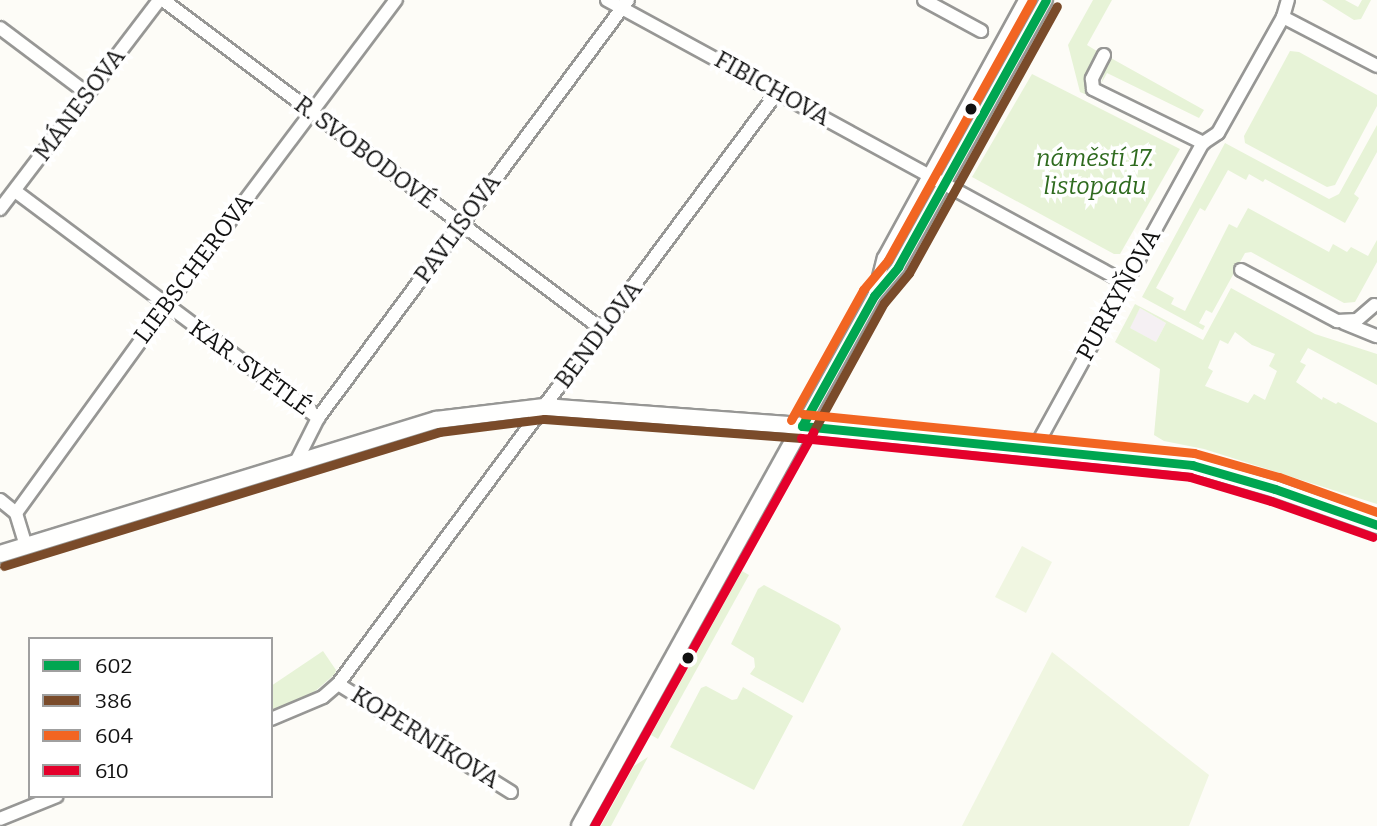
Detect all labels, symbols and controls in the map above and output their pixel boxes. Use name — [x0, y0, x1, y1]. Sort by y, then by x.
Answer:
street label: MÁNESOVA — [28, 43, 132, 167]
street label: FIBICHOVA — [709, 46, 835, 132]
street label: R. SVOBODOVÉ — [288, 90, 442, 216]
unlabelled marker — [964, 102, 978, 116]
park label: náměstí 17. listopadu — [1036, 145, 1154, 201]
street label: PAVLISOVA — [409, 169, 507, 289]
street label: LIEBSCHEROVA — [128, 189, 260, 349]
street label: PURKYŇOVA — [1071, 224, 1167, 366]
street label: BENDLOVA — [549, 276, 649, 394]
street label: KAR. SVĚTLÉ — [184, 314, 316, 422]
legend — [28, 637, 273, 798]
unlabelled marker — [681, 651, 695, 665]
text: 602 — [95, 653, 132, 679]
street label: KOPERNÍKOVA — [346, 681, 504, 795]
text: 386 — [95, 688, 132, 714]
text: 604 — [95, 723, 133, 749]
text: 610 — [95, 758, 129, 784]

